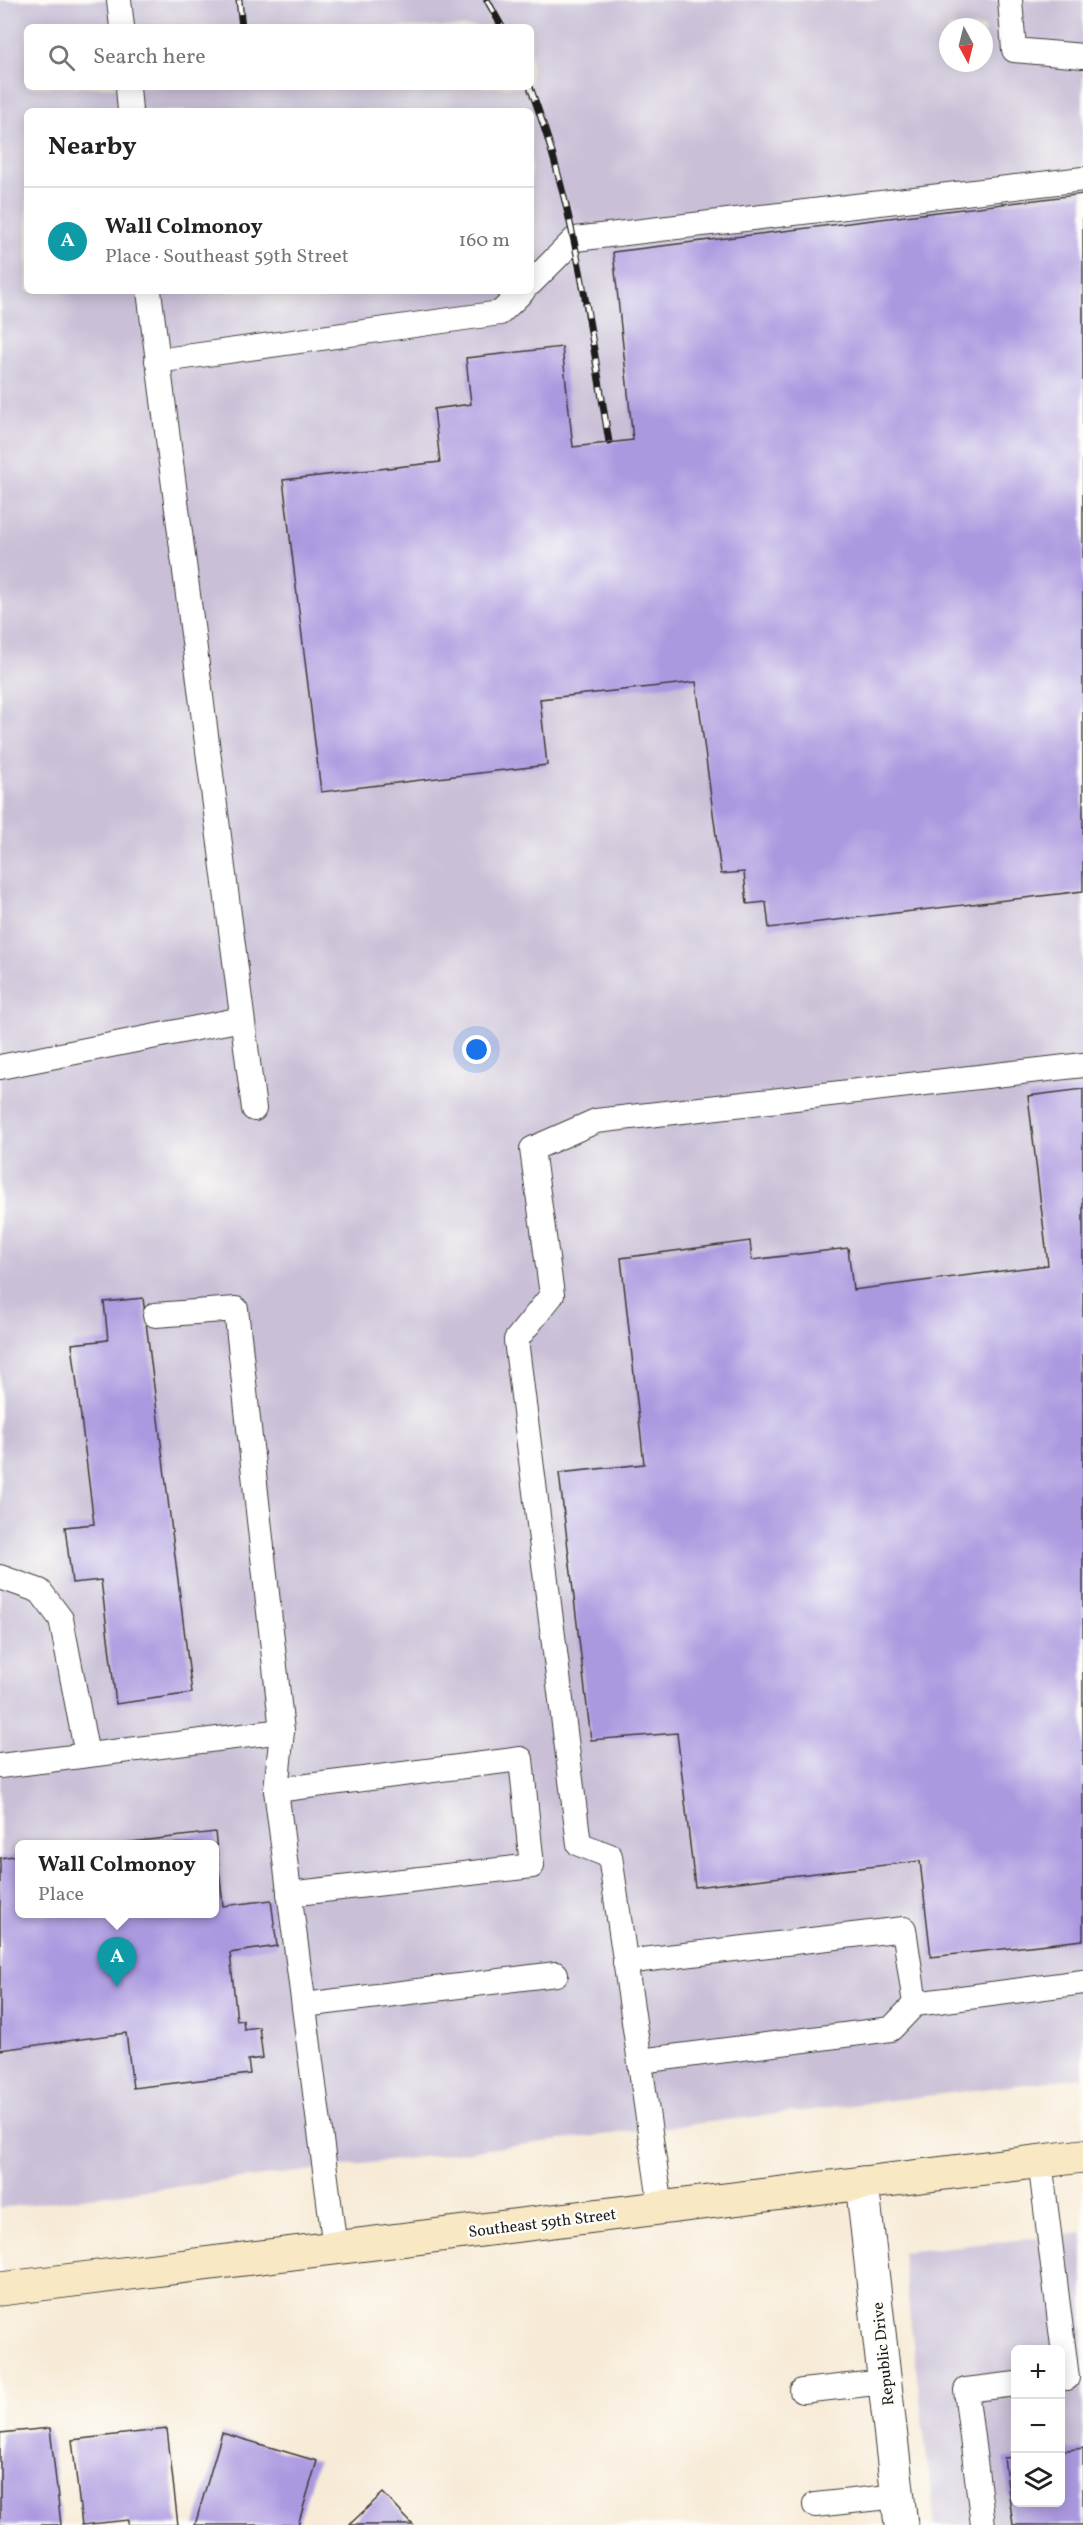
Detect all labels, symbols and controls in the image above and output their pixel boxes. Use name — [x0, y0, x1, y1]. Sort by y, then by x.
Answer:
north arrow — [939, 18, 993, 72]
search box — [24, 24, 534, 90]
icon: search — [45, 41, 78, 74]
text: Search here — [93, 42, 206, 73]
text: Nearby — [48, 129, 137, 165]
text: Wall Colmonoy — [105, 212, 263, 243]
text: A — [60, 227, 75, 255]
text: 160 m — [458, 227, 510, 255]
text: Place · Southeast 59th Street — [105, 243, 349, 271]
your location — [462, 1035, 491, 1064]
popup — [15, 1840, 219, 1918]
text: Wall Colmonoy — [38, 1850, 196, 1881]
text: Place — [38, 1881, 84, 1909]
pin: A — [98, 1938, 136, 1987]
street label: Southeast 59th Street — [467, 2204, 618, 2244]
street label: Republic Drive — [868, 2301, 900, 2407]
map controls — [1011, 2345, 1065, 2507]
button: + — [1011, 2345, 1065, 2399]
button: − — [1011, 2399, 1065, 2453]
button: layers — [1011, 2453, 1065, 2507]

